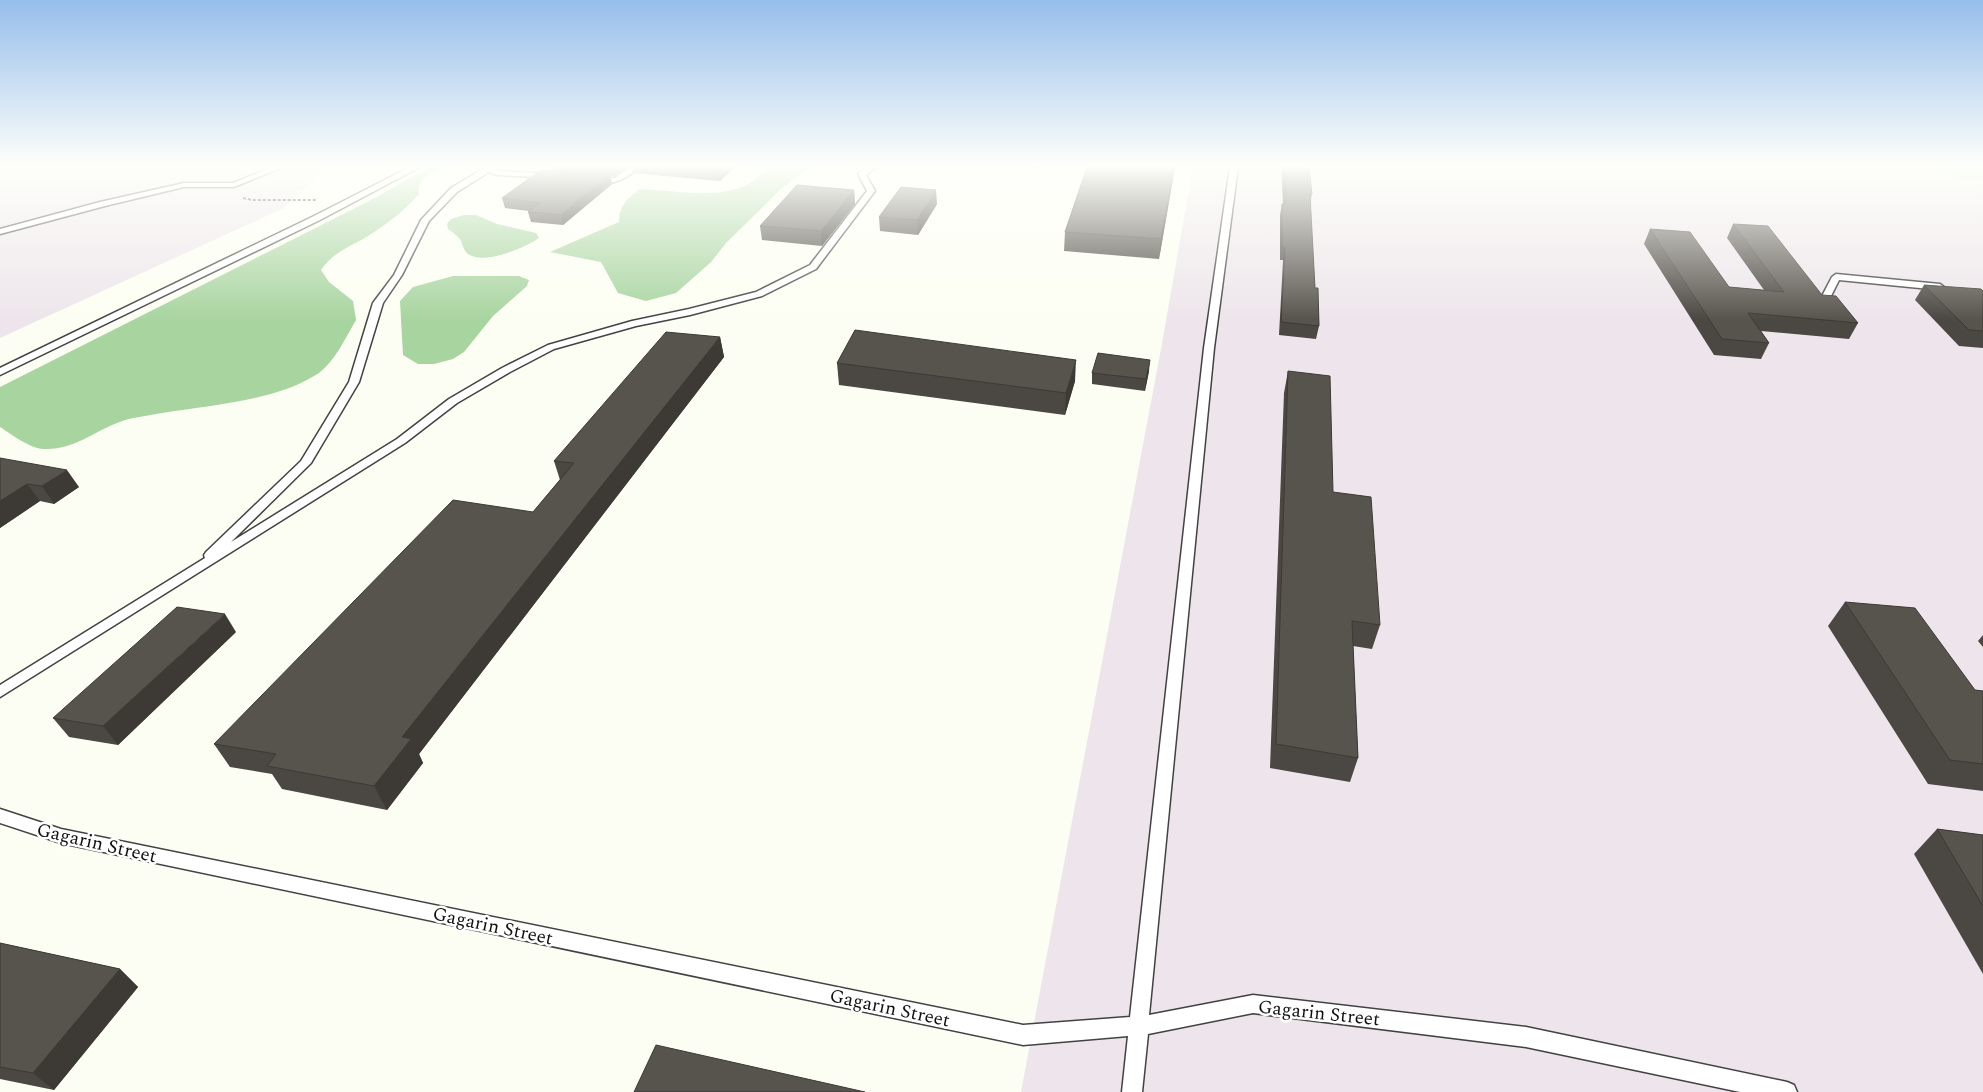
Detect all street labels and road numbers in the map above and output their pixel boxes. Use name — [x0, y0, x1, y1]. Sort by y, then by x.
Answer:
street label: Gagarin Street — [34, 816, 160, 871]
street label: Gagarin Street — [430, 900, 556, 953]
street label: Gagarin Street — [827, 982, 953, 1035]
street label: Gagarin Street — [1256, 993, 1382, 1034]

